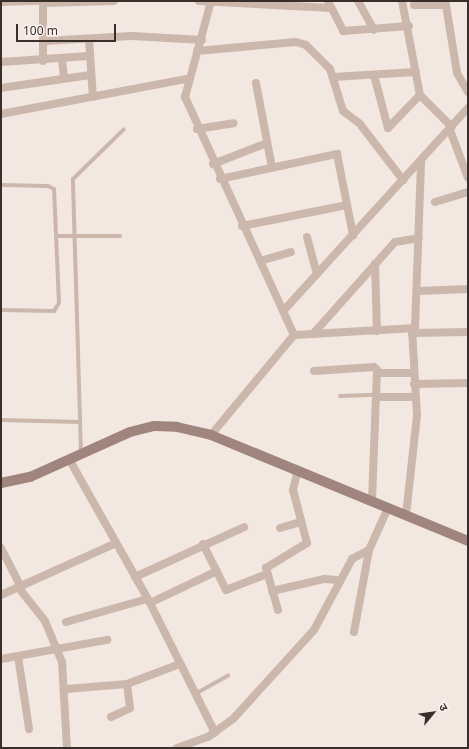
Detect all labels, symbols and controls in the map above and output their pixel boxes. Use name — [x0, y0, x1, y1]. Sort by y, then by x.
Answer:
scale bar — [18, 16, 118, 42]
text: 100 m — [23, 22, 58, 39]
north arrow — [413, 693, 453, 733]
text: उ — [436, 700, 452, 713]

